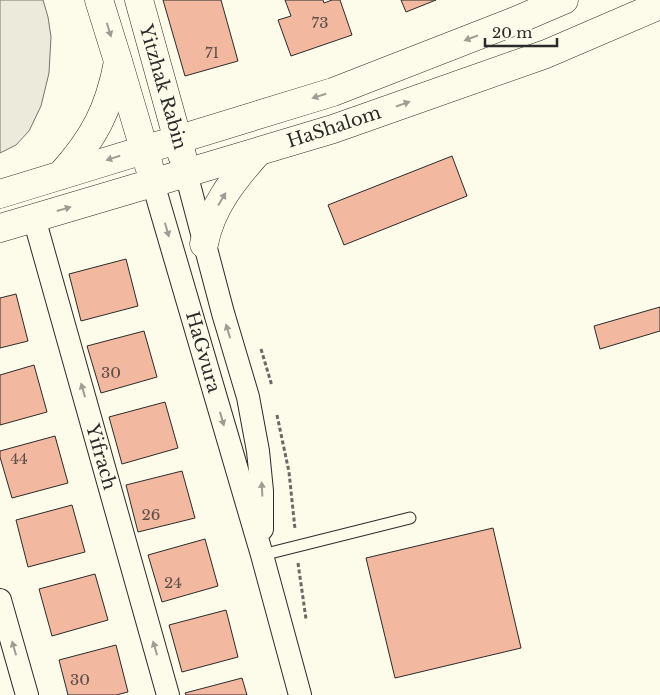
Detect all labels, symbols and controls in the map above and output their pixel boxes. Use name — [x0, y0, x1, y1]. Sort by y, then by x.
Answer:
house number: 73 — [312, 13, 328, 32]
scale bar — [485, 15, 558, 47]
street label: Yitzhak Rabin — [134, 21, 191, 152]
one-way arrow — [106, 23, 113, 38]
text: 20 m — [492, 23, 532, 42]
one-way arrow — [463, 35, 478, 42]
house number: 71 — [205, 43, 219, 62]
one-way arrow — [311, 93, 326, 100]
one-way arrow — [395, 100, 410, 108]
street label: HaShalom — [284, 101, 384, 153]
one-way arrow — [105, 155, 120, 163]
one-way arrow — [217, 192, 226, 205]
one-way arrow — [56, 205, 71, 213]
one-way arrow — [163, 222, 171, 237]
street label: HaGvura — [181, 309, 225, 395]
one-way arrow — [224, 323, 231, 338]
house number: 30 — [101, 363, 121, 382]
one-way arrow — [78, 383, 86, 398]
one-way arrow — [219, 412, 227, 427]
street label: Yifrach — [81, 421, 121, 492]
house number: 44 — [10, 449, 28, 468]
one-way arrow — [257, 481, 265, 497]
house number: 26 — [142, 505, 160, 524]
house number: 24 — [164, 573, 182, 592]
one-way arrow — [150, 640, 158, 655]
one-way arrow — [9, 641, 17, 656]
house number: 30 — [70, 670, 90, 689]

